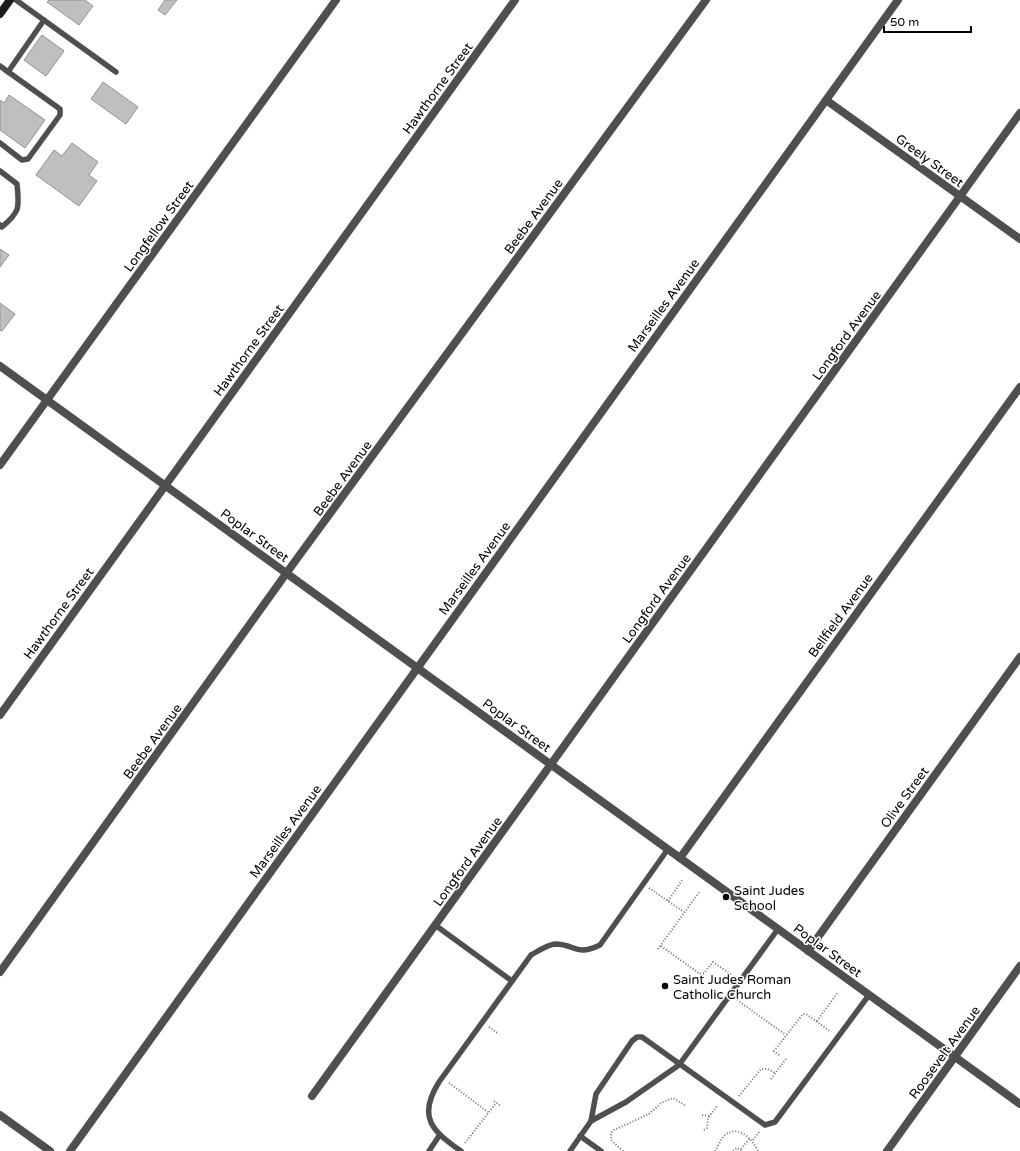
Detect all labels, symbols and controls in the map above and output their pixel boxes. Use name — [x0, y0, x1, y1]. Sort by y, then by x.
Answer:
scale bar — [884, 8, 971, 34]
text: 50 m — [890, 15, 919, 29]
street label: Hawthorne Street — [399, 40, 476, 137]
street label: Greely Street — [892, 131, 967, 191]
street label: Beebe Avenue — [501, 176, 566, 257]
street label: Longfellow Street — [120, 178, 197, 275]
street label: Marseilles Avenue — [625, 256, 703, 355]
street label: Longford Avenue — [809, 288, 885, 384]
street label: Hawthorne Street — [210, 302, 287, 399]
street label: Beebe Avenue — [310, 438, 375, 519]
street label: Poplar Street — [217, 506, 292, 566]
street label: Marseilles Avenue — [436, 519, 514, 618]
street label: Longford Avenue — [619, 551, 695, 647]
street label: Hawthorne Street — [20, 565, 97, 662]
street label: Bellfield Avenue — [805, 571, 877, 661]
street label: Poplar Street — [479, 696, 554, 756]
street label: Beebe Avenue — [120, 701, 185, 782]
street label: Olive Street — [877, 764, 932, 831]
street label: Marseilles Avenue — [247, 782, 325, 881]
street label: Longford Avenue — [430, 814, 506, 910]
place label: Saint Judes School — [734, 883, 804, 914]
marker: Saint Judes School — [721, 892, 731, 902]
street label: Poplar Street — [790, 921, 865, 981]
place label: Saint Judes Roman Catholic Church — [673, 972, 791, 1003]
marker: Saint Judes Roman Catholic Church — [660, 981, 670, 991]
street label: Roosevelt Avenue — [906, 1003, 984, 1102]

